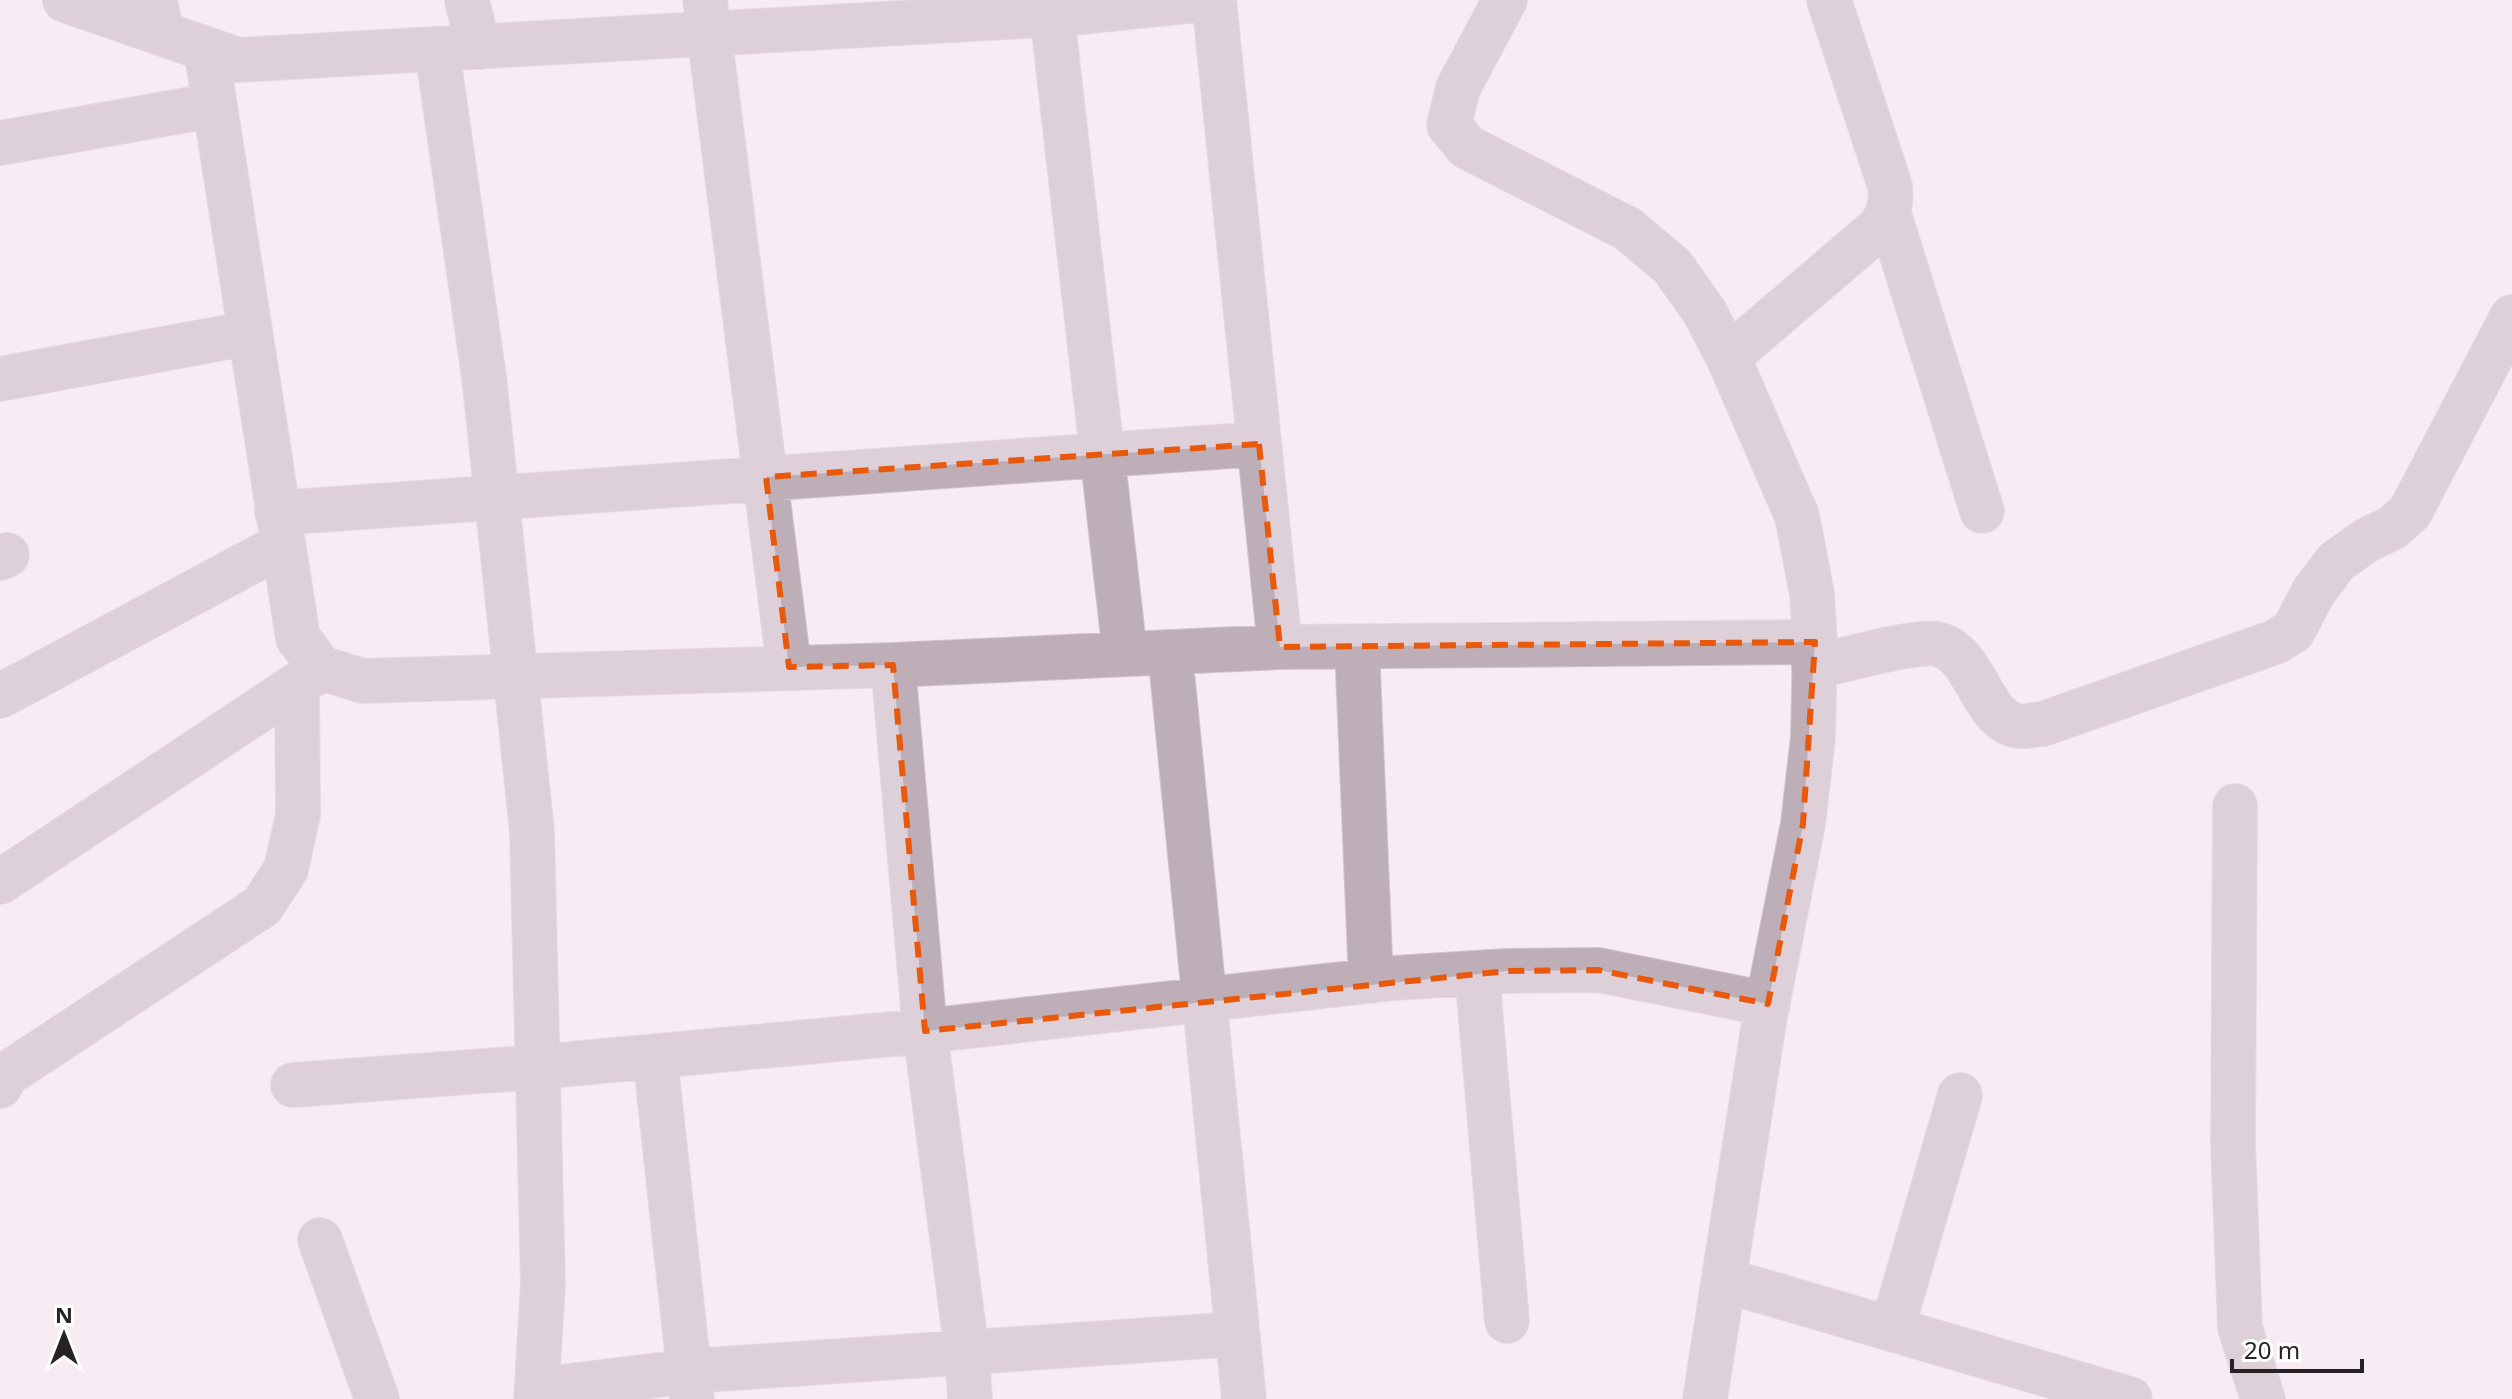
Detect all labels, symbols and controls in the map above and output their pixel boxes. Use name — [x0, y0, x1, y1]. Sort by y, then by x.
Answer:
north arrow — [24, 1295, 104, 1375]
text: N — [55, 1299, 73, 1329]
scale bar — [2232, 1323, 2362, 1373]
text: 20 m — [2244, 1333, 2300, 1366]

